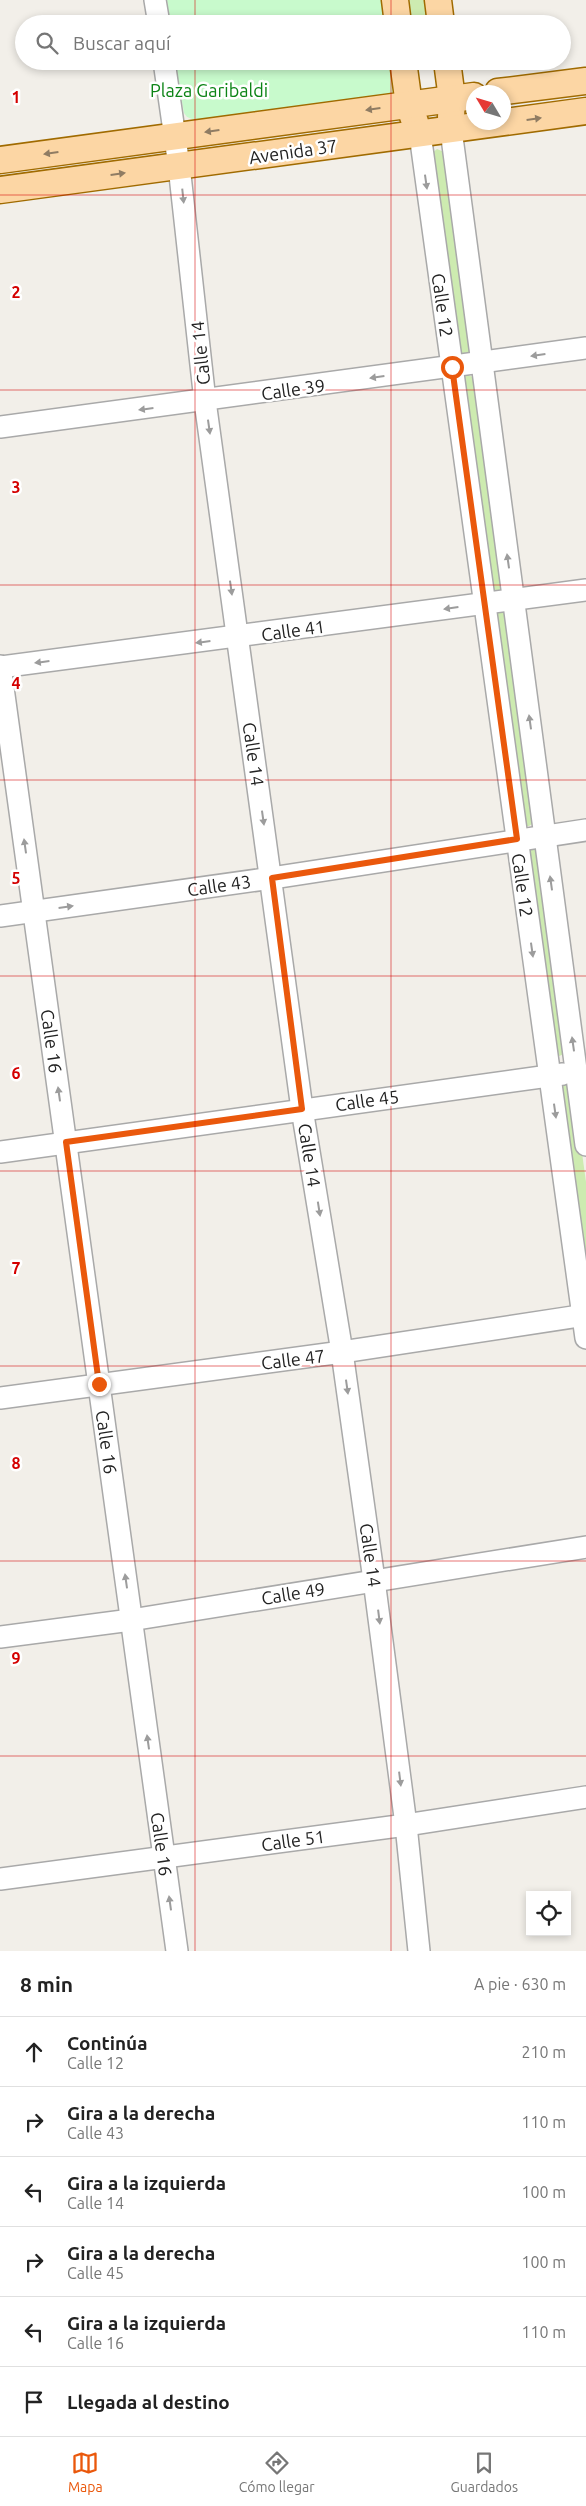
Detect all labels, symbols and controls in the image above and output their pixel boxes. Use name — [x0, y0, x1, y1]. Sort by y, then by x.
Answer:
search box — [15, 15, 571, 70]
icon: search — [33, 29, 61, 57]
text: Buscar aquí — [73, 32, 171, 54]
park label: Plaza Garibaldi — [150, 80, 268, 100]
north arrow — [466, 85, 511, 130]
text: 1 — [11, 88, 21, 106]
one-way arrow — [365, 106, 381, 114]
one-way arrow — [526, 114, 542, 122]
one-way arrow — [204, 127, 220, 135]
street label: Avenida 37 — [248, 135, 338, 167]
one-way arrow — [43, 149, 59, 157]
one-way arrow — [110, 170, 126, 178]
one-way arrow — [423, 175, 431, 191]
one-way arrow — [179, 189, 187, 205]
street label: Calle 12 — [429, 272, 457, 338]
text: 2 — [11, 283, 21, 301]
street label: Calle 14 — [187, 320, 213, 386]
one-way arrow — [529, 351, 545, 359]
route start — [441, 356, 464, 379]
one-way arrow — [368, 374, 384, 382]
street label: Calle 39 — [260, 375, 326, 403]
one-way arrow — [138, 405, 154, 413]
one-way arrow — [205, 420, 213, 436]
text: 3 — [11, 478, 21, 496]
one-way arrow — [504, 553, 512, 569]
one-way arrow — [227, 581, 235, 597]
one-way arrow — [443, 605, 459, 613]
street label: Calle 41 — [260, 616, 326, 644]
one-way arrow — [195, 638, 211, 646]
one-way arrow — [34, 658, 50, 666]
text: 4 — [11, 674, 21, 692]
one-way arrow — [525, 714, 533, 730]
street label: Calle 14 — [240, 721, 268, 787]
one-way arrow — [260, 811, 268, 827]
one-way arrow — [21, 838, 29, 854]
street label: Calle 12 — [509, 852, 537, 918]
text: 5 — [11, 869, 21, 887]
street label: Calle 43 — [186, 871, 252, 899]
one-way arrow — [547, 875, 555, 891]
one-way arrow — [58, 902, 74, 910]
one-way arrow — [529, 943, 537, 959]
street label: Calle 16 — [38, 1008, 66, 1074]
one-way arrow — [568, 1036, 576, 1052]
text: 6 — [11, 1064, 21, 1082]
one-way arrow — [55, 1085, 63, 1101]
street label: Calle 45 — [334, 1086, 400, 1114]
one-way arrow — [551, 1104, 559, 1120]
street label: Calle 14 — [295, 1122, 325, 1188]
one-way arrow — [315, 1202, 323, 1218]
text: 7 — [11, 1259, 21, 1277]
street label: Calle 47 — [260, 1345, 326, 1373]
route end — [88, 1373, 111, 1396]
one-way arrow — [343, 1379, 351, 1395]
street label: Calle 16 — [93, 1409, 121, 1475]
text: 8 — [11, 1454, 21, 1472]
street label: Calle 14 — [357, 1522, 385, 1588]
one-way arrow — [122, 1572, 130, 1588]
street label: Calle 49 — [260, 1578, 326, 1608]
one-way arrow — [375, 1610, 383, 1626]
text: 9 — [11, 1649, 21, 1667]
one-way arrow — [144, 1733, 152, 1749]
one-way arrow — [396, 1771, 404, 1787]
street label: Calle 16 — [148, 1811, 176, 1877]
street label: Calle 51 — [260, 1826, 326, 1854]
map controls — [526, 1891, 571, 1936]
button: locate — [526, 1891, 571, 1936]
one-way arrow — [166, 1894, 174, 1910]
text: 8 min — [20, 1972, 73, 1996]
text: A pie · 630 m — [474, 1975, 566, 1993]
text: Continúa — [67, 2032, 148, 2054]
icon: ahead — [20, 2038, 48, 2066]
text: 210 m — [521, 2043, 566, 2061]
text: Calle 12 — [67, 2054, 124, 2072]
text: Gira a la derecha — [67, 2102, 215, 2124]
icon: right — [20, 2108, 48, 2136]
text: 110 m — [521, 2113, 566, 2131]
text: Calle 43 — [67, 2124, 124, 2142]
text: Gira a la izquierda — [67, 2172, 226, 2194]
icon: left — [20, 2178, 48, 2206]
text: 100 m — [521, 2183, 566, 2201]
text: Calle 14 — [67, 2194, 124, 2212]
text: Gira a la derecha — [67, 2242, 215, 2264]
icon: right — [20, 2248, 48, 2276]
text: 100 m — [521, 2253, 566, 2271]
text: Calle 45 — [67, 2264, 124, 2282]
text: Gira a la izquierda — [67, 2312, 226, 2334]
icon: left — [20, 2318, 48, 2346]
text: 110 m — [521, 2323, 566, 2341]
text: Calle 16 — [67, 2334, 124, 2352]
icon: arrive — [20, 2388, 48, 2416]
text: Llegada al destino — [67, 2391, 230, 2413]
tab: Mapa — [68, 2449, 103, 2495]
tab: Cómo llegar — [239, 2449, 314, 2495]
tab: Guardados — [450, 2449, 518, 2495]

